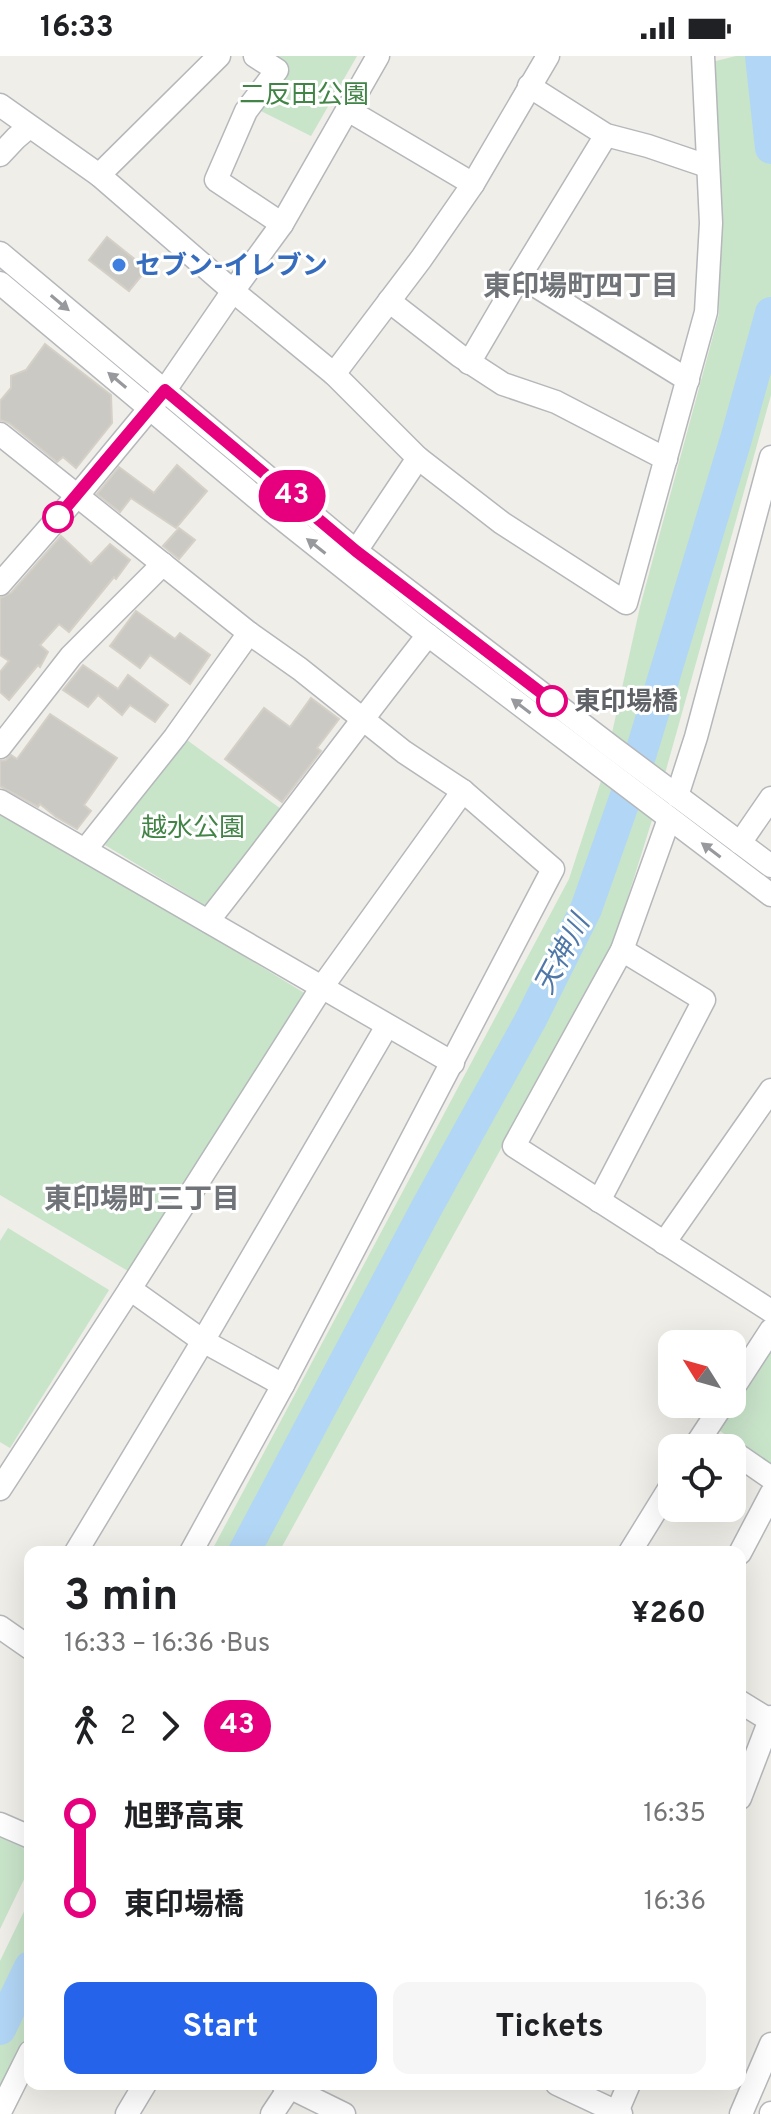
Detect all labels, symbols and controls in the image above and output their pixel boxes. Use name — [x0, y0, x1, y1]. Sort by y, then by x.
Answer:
text: 16:33 — [40, 10, 114, 47]
park label: 二反田公園 — [239, 80, 369, 113]
place label: セブン-イレブン — [135, 251, 328, 284]
marker: セブン-イレブン — [110, 256, 128, 274]
district label: 東印場町四丁目 — [483, 270, 679, 306]
one-way arrow — [50, 294, 70, 311]
one-way arrow — [107, 372, 127, 388]
line badge: 43 — [256, 470, 328, 522]
text: 43 — [275, 478, 309, 514]
unlabelled marker — [43, 502, 73, 532]
one-way arrow — [306, 538, 326, 555]
marker: 東印場橋 — [537, 686, 567, 716]
place label: 東印場橋 — [574, 687, 678, 720]
one-way arrow — [511, 698, 532, 714]
park label: 越水公園 — [141, 813, 245, 846]
one-way arrow — [701, 843, 721, 859]
water label: 天神川 — [528, 907, 601, 1001]
district label: 東印場町三丁目 — [44, 1183, 240, 1219]
north arrow — [658, 1330, 746, 1418]
map controls — [658, 1330, 746, 1522]
button: locate — [658, 1434, 746, 1522]
text: 3 min — [64, 1570, 178, 1626]
text: ¥260 — [631, 1596, 706, 1633]
text: 16:33 – 16:36 · Bus — [64, 1628, 270, 1661]
icon: walk — [64, 1704, 108, 1748]
icon: forward — [148, 1704, 192, 1748]
text: 43 — [220, 1708, 255, 1744]
text: 2 — [120, 1710, 136, 1743]
text: 16:35 — [643, 1798, 706, 1831]
text: 旭野高東 — [124, 1800, 244, 1837]
text: 16:36 — [644, 1886, 706, 1919]
text: 東印場橋 — [124, 1888, 244, 1925]
button: Start — [64, 1982, 377, 2074]
button: Tickets — [393, 1982, 706, 2074]

